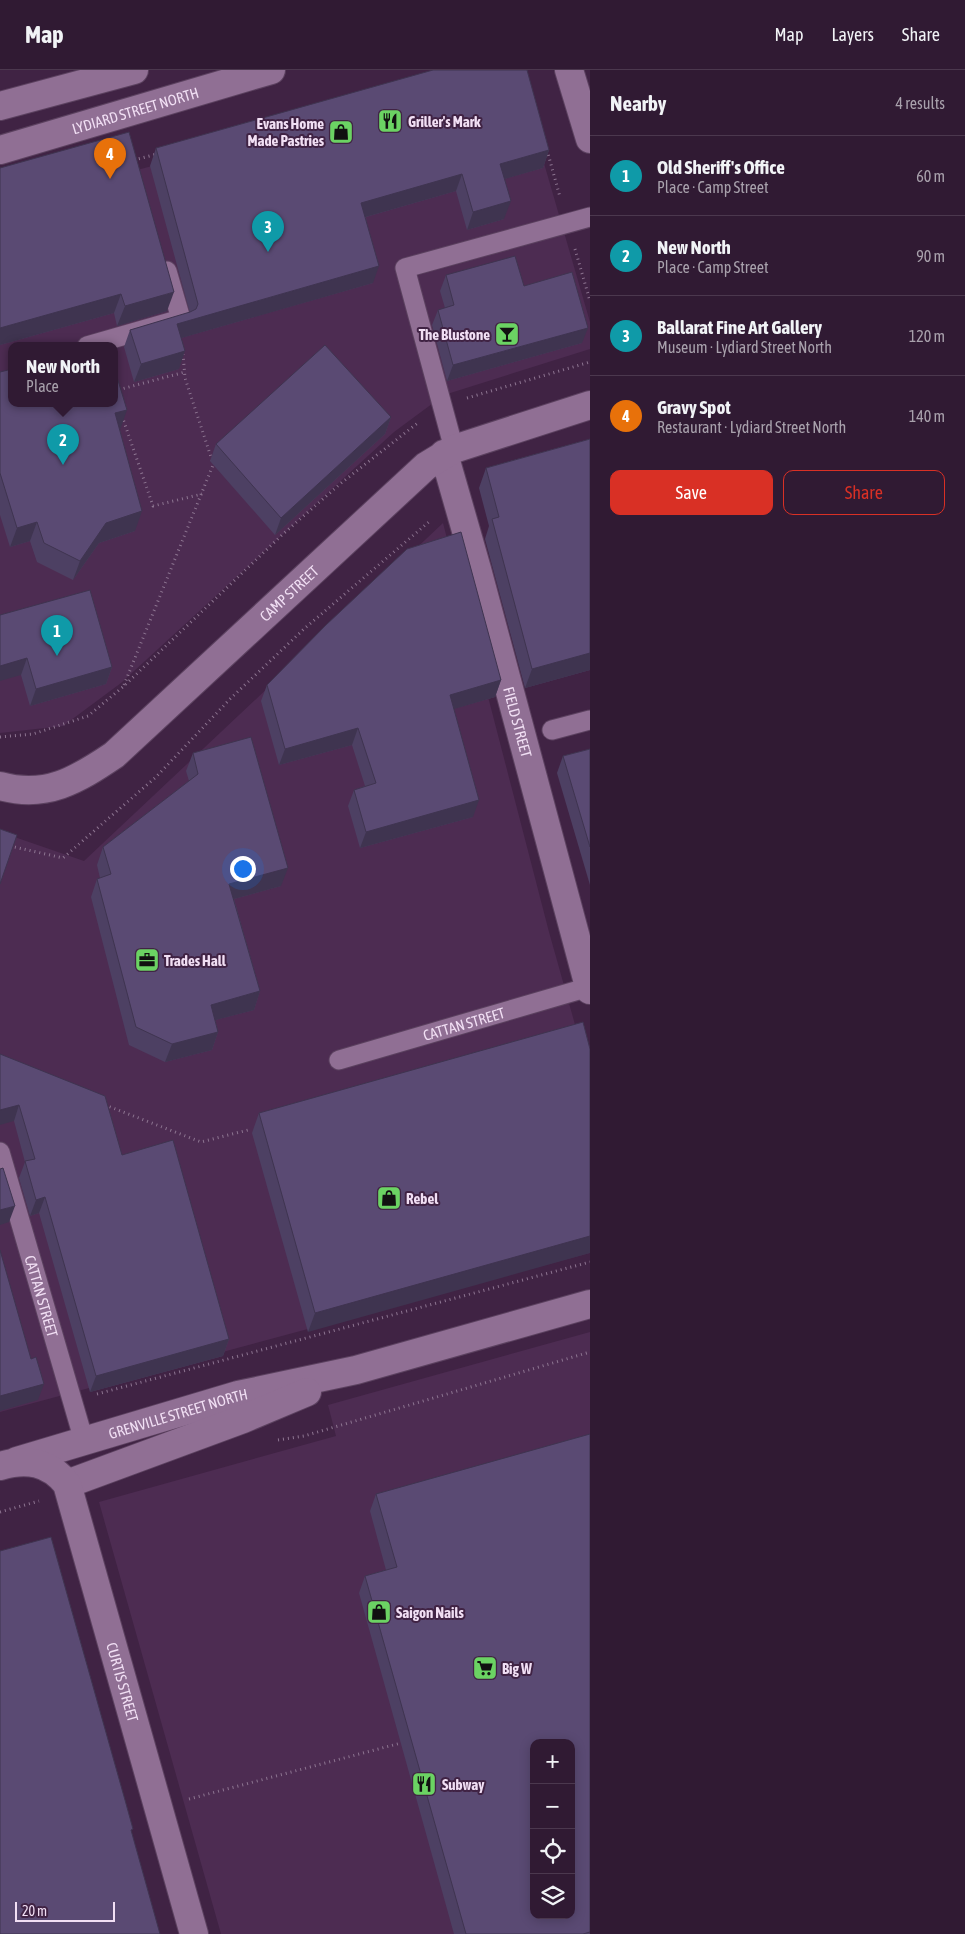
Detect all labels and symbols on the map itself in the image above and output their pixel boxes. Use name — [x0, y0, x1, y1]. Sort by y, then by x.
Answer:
street label: LYDIARD STREET NORTH — [70, 83, 201, 137]
restaurant icon: Griller's Mark — [377, 108, 403, 134]
place label: Griller's Mark — [408, 113, 481, 130]
place label: Evans Home Made Pastries — [247, 115, 325, 149]
shop icon: Evans Home Made Pastries — [328, 119, 354, 145]
pin: 4 — [94, 138, 126, 179]
pin: 3 — [252, 211, 284, 252]
bar icon: The Blustone — [494, 321, 520, 347]
place label: The Blustone — [419, 326, 490, 343]
pin: 2 — [47, 424, 79, 465]
street label: CAMP STREET — [256, 562, 322, 624]
pin: 1 — [41, 615, 73, 656]
street label: FIELD STREET — [500, 685, 536, 759]
your location — [230, 856, 256, 882]
office icon: Trades Hall — [134, 947, 160, 973]
place label: Trades Hall — [164, 952, 227, 969]
street label: CATTAN STREET — [421, 1003, 507, 1044]
shop icon: Rebel — [376, 1185, 402, 1211]
place label: Rebel — [406, 1190, 439, 1207]
street label: CATTAN STREET — [22, 1253, 62, 1339]
street label: GRENVILLE STREET NORTH — [106, 1385, 249, 1442]
shop icon: Saigon Nails — [366, 1599, 392, 1625]
place label: Saigon Nails — [396, 1604, 465, 1621]
street label: CURTIS STREET — [104, 1640, 142, 1724]
supermarket icon: Big W — [472, 1655, 498, 1681]
place label: Big W — [502, 1660, 532, 1677]
restaurant icon: Subway — [411, 1771, 437, 1797]
place label: Subway — [442, 1776, 485, 1793]
scale bar — [15, 1899, 115, 1922]

